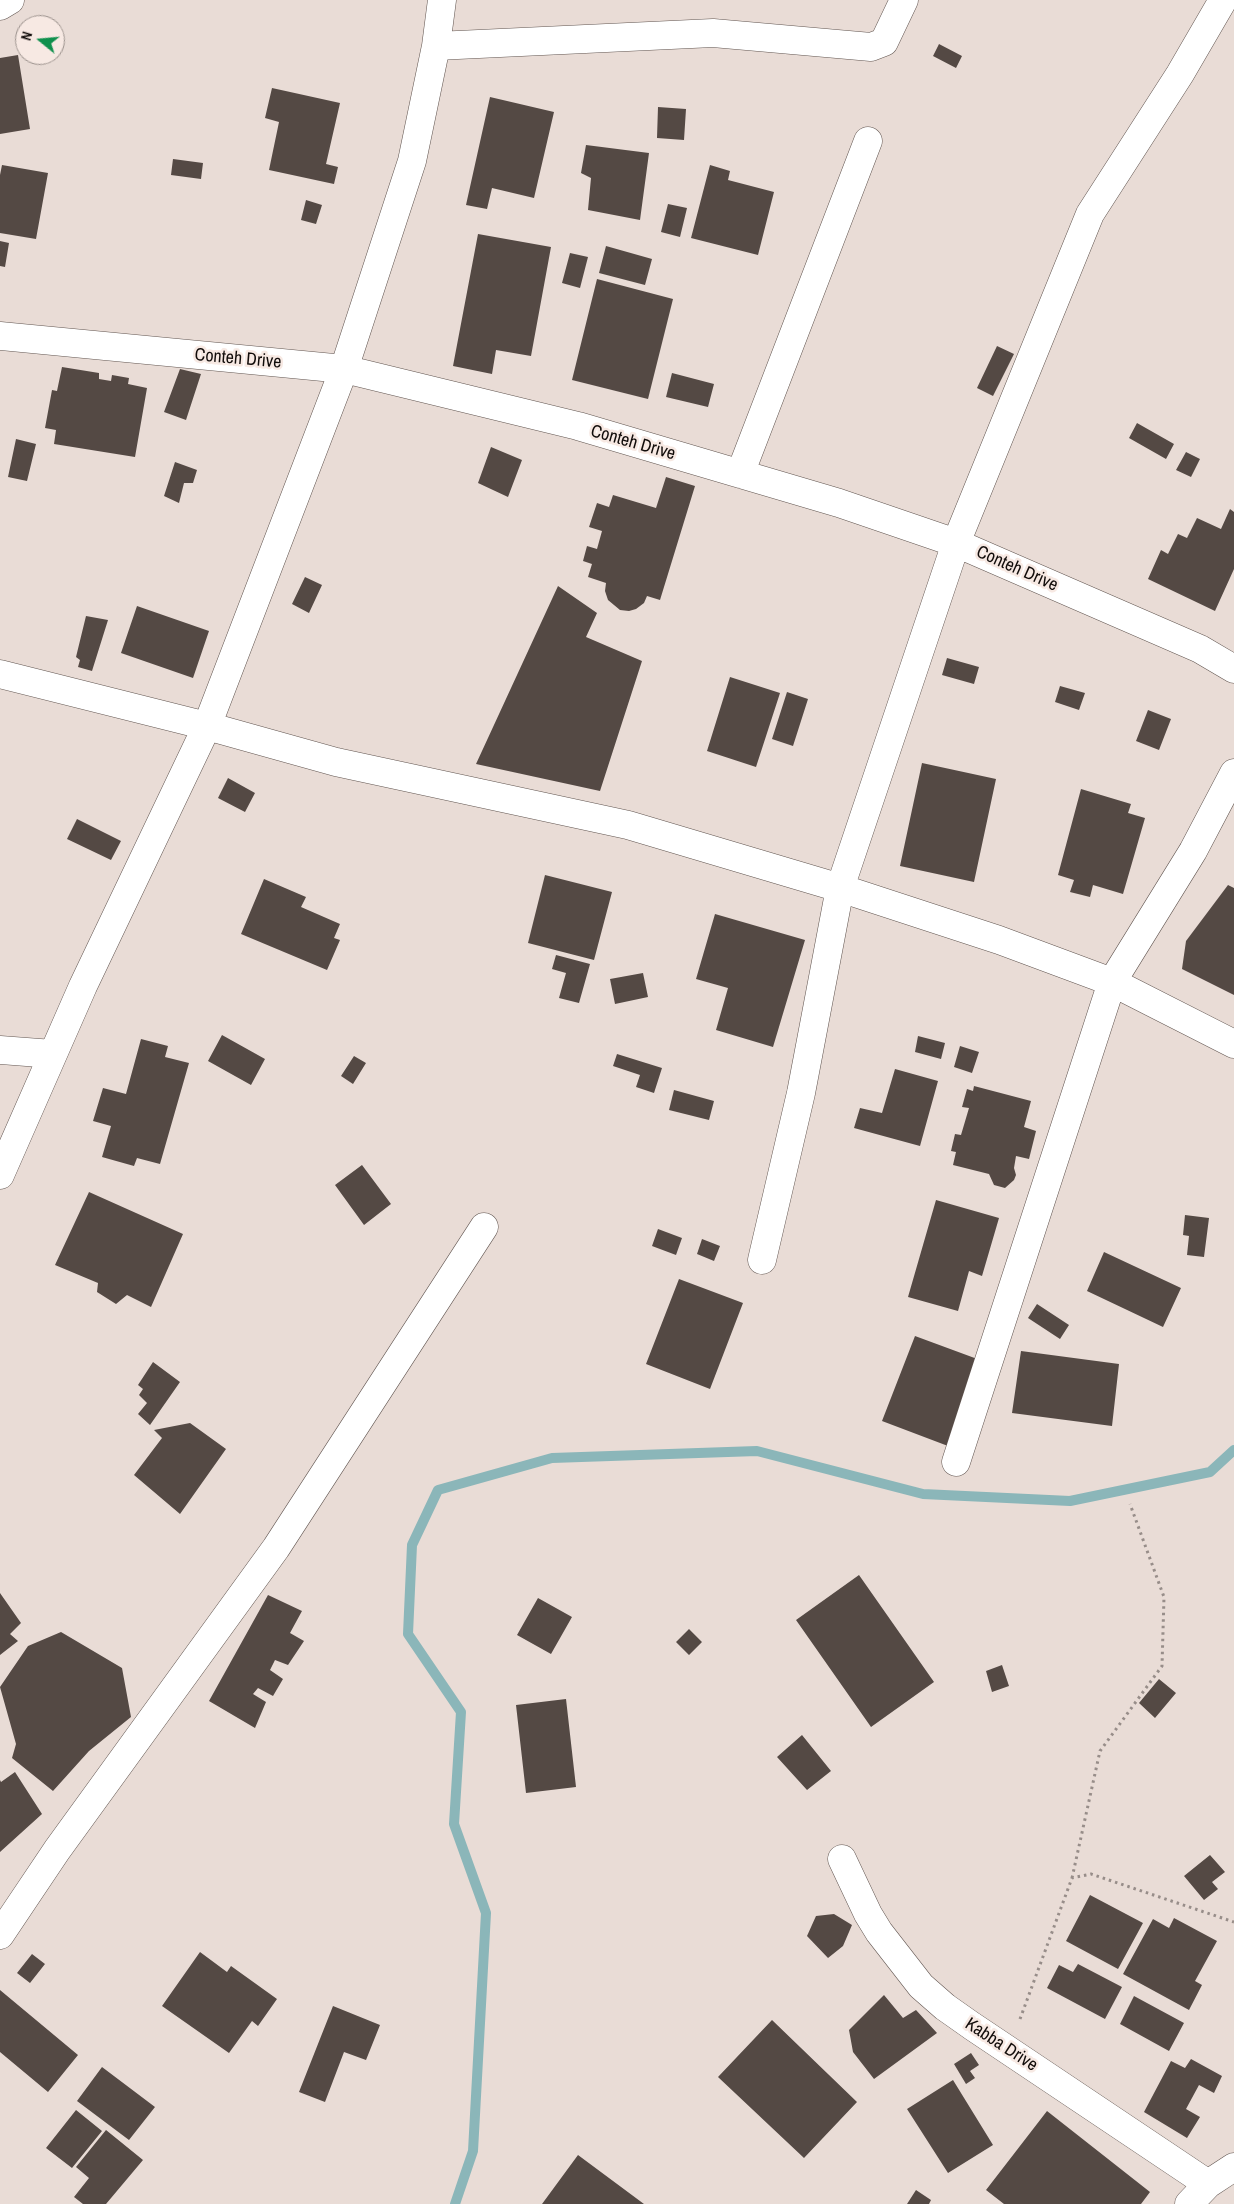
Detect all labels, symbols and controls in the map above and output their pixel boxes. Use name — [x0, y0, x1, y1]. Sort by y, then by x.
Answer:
north arrow — [15, 15, 65, 65]
text: N — [17, 29, 36, 43]
street label: Conteh Drive — [194, 344, 282, 374]
street label: Conteh Drive — [588, 421, 678, 465]
street label: Conteh Drive — [973, 541, 1061, 597]
street label: Kabba Drive — [961, 2014, 1041, 2076]

